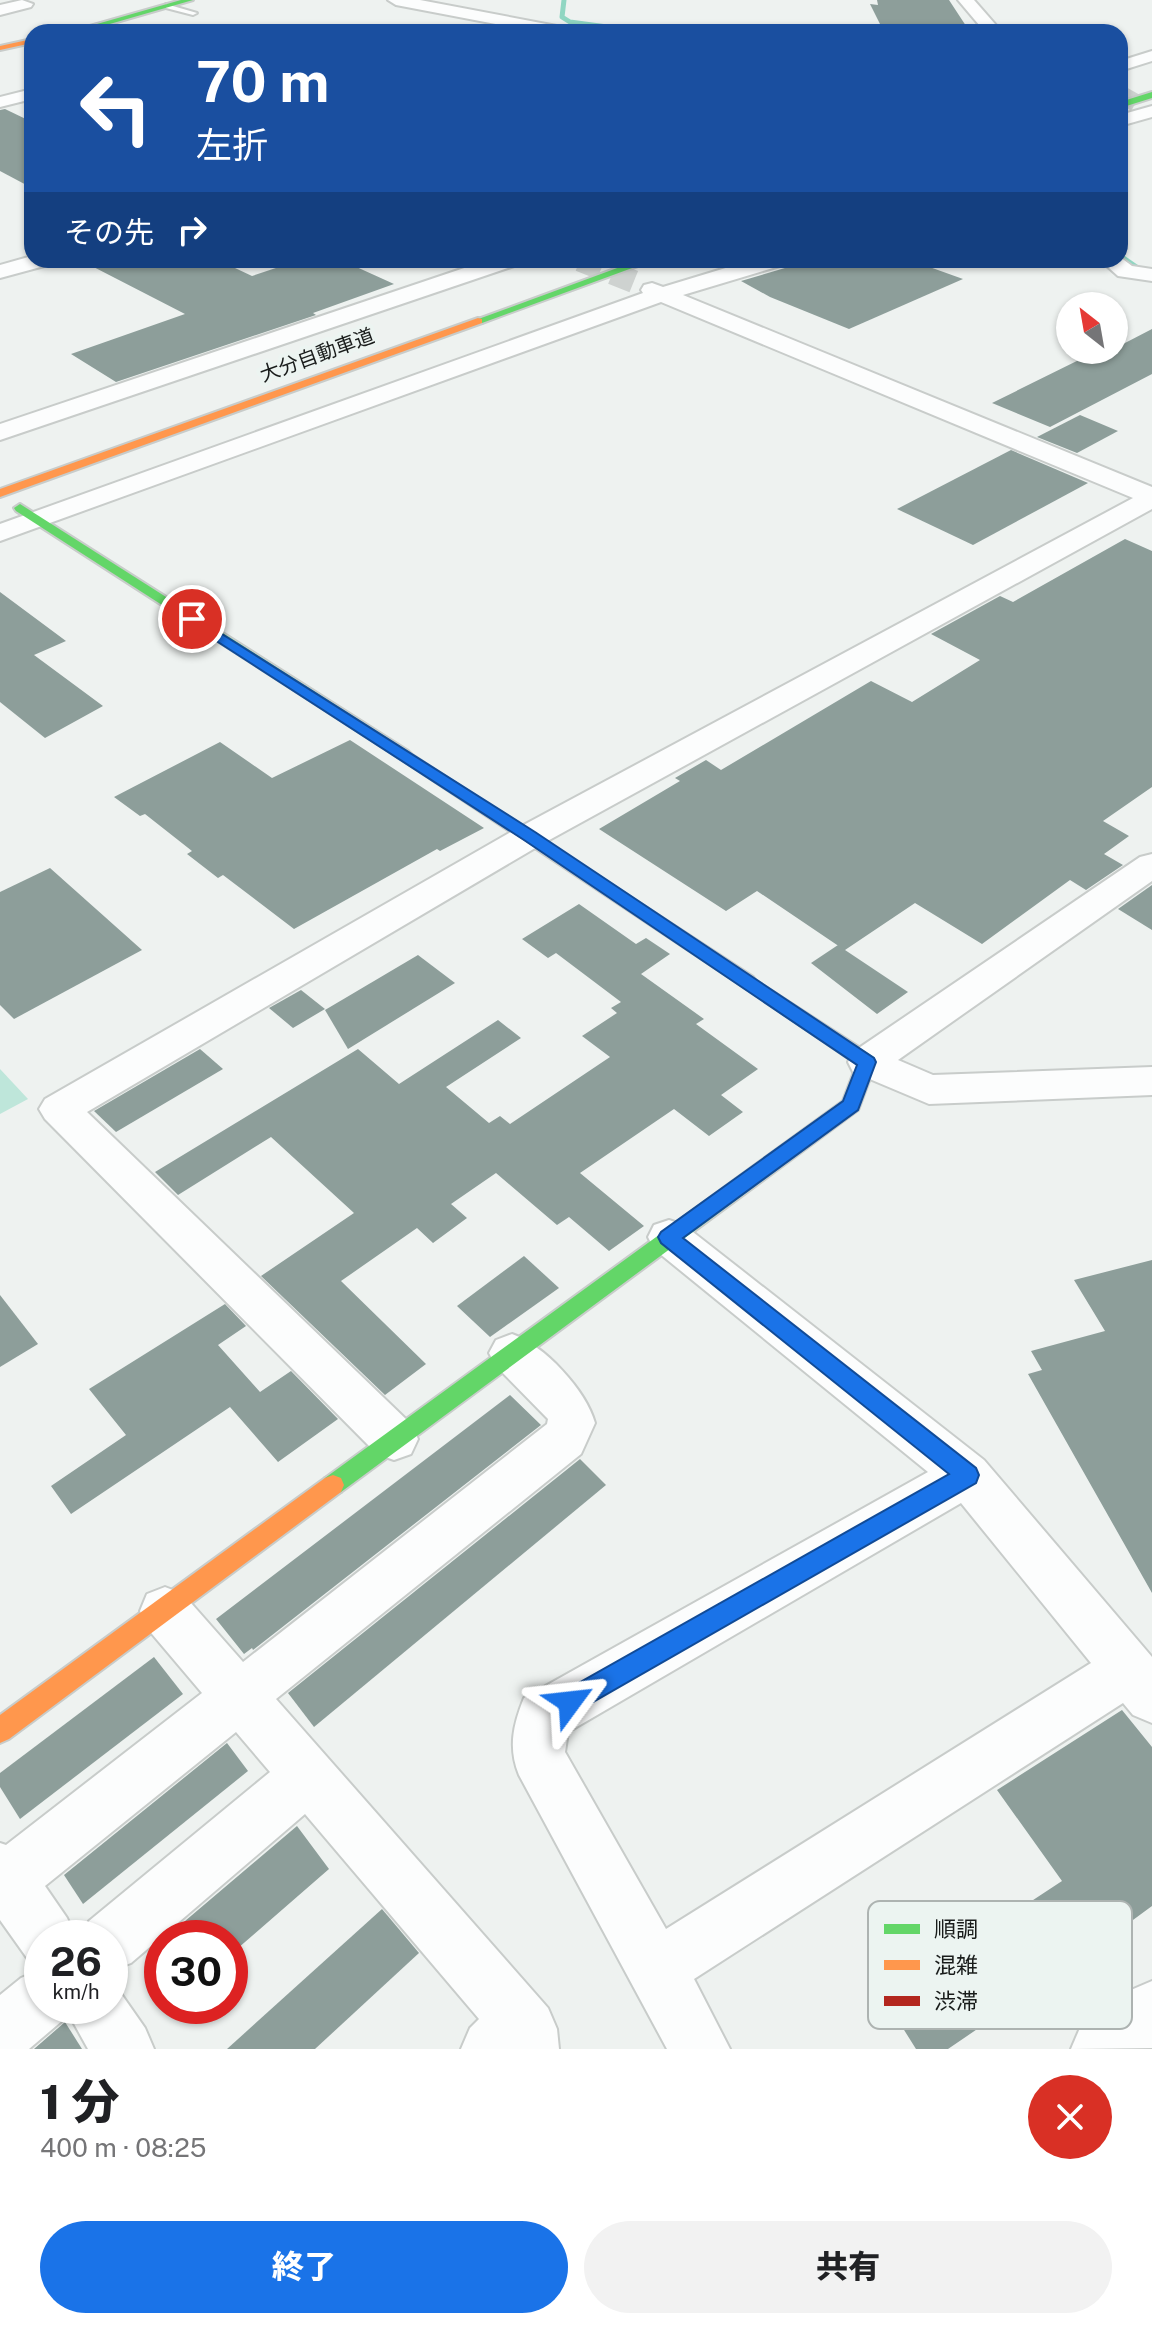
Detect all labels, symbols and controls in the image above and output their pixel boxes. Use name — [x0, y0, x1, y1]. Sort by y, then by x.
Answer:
text: 70 m — [196, 49, 329, 115]
icon: left — [64, 56, 168, 160]
text: 左折 — [196, 124, 268, 166]
icon: right — [170, 208, 214, 252]
text: その先 — [64, 214, 154, 250]
north arrow — [1056, 292, 1128, 364]
map controls — [1056, 292, 1128, 364]
street label: 大分自動車道 — [257, 323, 377, 387]
pin — [158, 585, 226, 653]
icon: arrive — [170, 597, 214, 641]
position arrow — [528, 1660, 612, 1744]
legend — [868, 1901, 1132, 2029]
text: 順調 — [934, 1916, 978, 1942]
speed limit sign: 30 — [144, 1920, 248, 2024]
text: 26 — [50, 1938, 102, 1985]
text: 混雑 — [934, 1952, 978, 1978]
text: km/h — [52, 1980, 100, 2004]
text: 渋滞 — [934, 1988, 978, 2014]
text: 1 分 — [40, 2073, 120, 2130]
button: close — [1028, 2075, 1112, 2159]
text: 400 m · 08:25 — [40, 2132, 206, 2163]
button: 終了 — [40, 2221, 568, 2313]
button: 共有 — [584, 2221, 1112, 2313]

